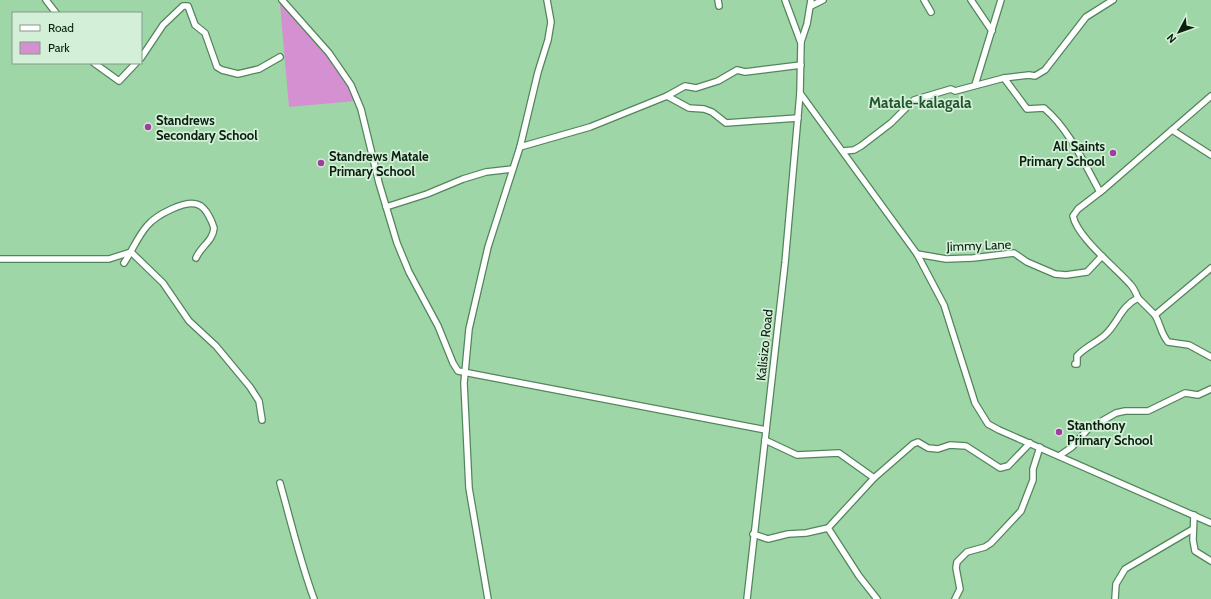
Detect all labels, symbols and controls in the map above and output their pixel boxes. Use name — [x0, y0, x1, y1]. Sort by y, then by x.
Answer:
legend — [12, 12, 142, 64]
north arrow — [1159, 12, 1199, 52]
text: Road — [48, 20, 74, 35]
text: N — [1164, 31, 1179, 46]
text: Park — [48, 40, 70, 55]
district label: Matale-kalagala — [869, 94, 972, 112]
place label: Standrews Secondary School — [156, 112, 258, 143]
marker: Standrews Secondary School — [143, 122, 153, 132]
place label: All Saints Primary School — [1019, 138, 1106, 169]
place label: Standrews Matale Primary School — [329, 148, 429, 179]
marker: All Saints Primary School — [1108, 148, 1118, 158]
marker: Standrews Matale Primary School — [316, 158, 326, 168]
street label: Jimmy Lane — [945, 236, 1012, 254]
street label: Kalisizo Road — [752, 308, 776, 382]
place label: Stanthony Primary School — [1067, 417, 1153, 448]
marker: Stanthony Primary School — [1054, 427, 1064, 437]

